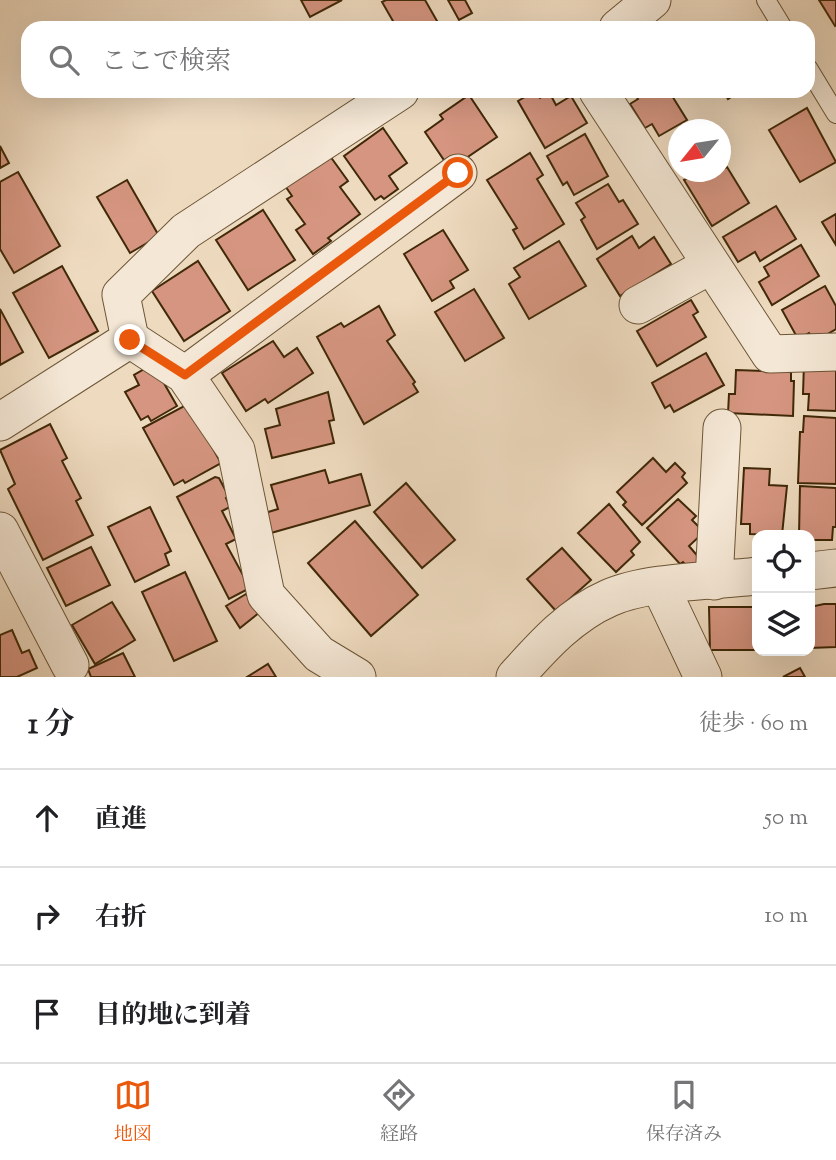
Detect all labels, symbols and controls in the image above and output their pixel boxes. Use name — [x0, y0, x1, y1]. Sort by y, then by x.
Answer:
search box — [21, 21, 815, 98]
icon: search — [45, 41, 83, 79]
text: ここで検索 — [101, 44, 231, 81]
north arrow — [668, 119, 731, 182]
route start — [442, 157, 473, 188]
route end — [114, 324, 145, 355]
map controls — [752, 530, 815, 656]
button: locate — [752, 530, 815, 593]
button: layers — [752, 593, 815, 656]
text: 1 分 — [28, 704, 75, 747]
text: 徒歩 · 60 m — [699, 708, 808, 741]
icon: ahead — [28, 799, 66, 837]
text: 直進 — [95, 802, 147, 839]
text: 50 m — [764, 802, 808, 835]
icon: right — [28, 897, 66, 935]
text: 右折 — [95, 900, 147, 937]
text: 10 m — [764, 900, 808, 933]
icon: arrive — [28, 995, 66, 1033]
text: 目的地に到着 — [95, 998, 251, 1035]
tab: 地図 — [114, 1076, 152, 1149]
tab: 経路 — [380, 1076, 418, 1149]
tab: 保存済み — [646, 1076, 722, 1149]

